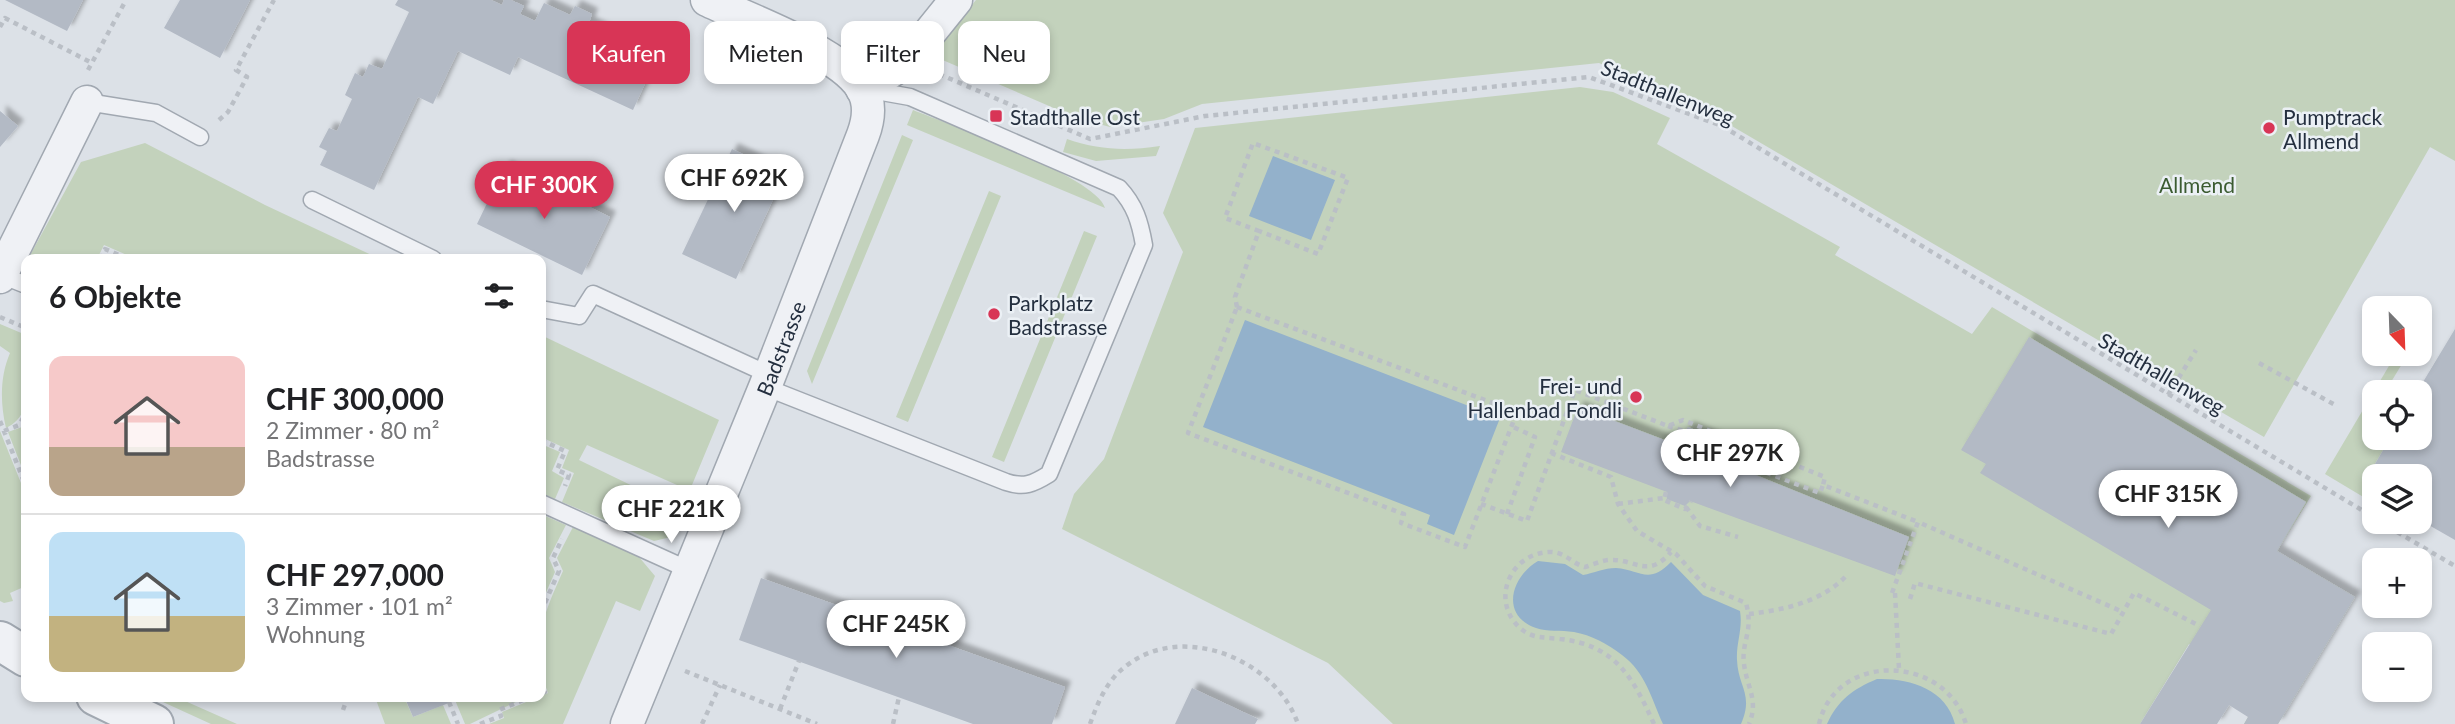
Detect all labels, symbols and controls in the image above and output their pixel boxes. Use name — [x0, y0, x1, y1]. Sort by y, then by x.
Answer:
chip: Kaufen — [567, 21, 690, 84]
chip: Mieten — [704, 21, 827, 84]
chip: Filter — [841, 21, 944, 84]
chip: Neu — [958, 21, 1050, 84]
street label: Stadthallenweg — [1598, 54, 1738, 130]
place label: Stadthalle Ost — [1010, 104, 1140, 129]
place label: Pumptrack Allmend — [2283, 104, 2383, 153]
marker: Stadthalle Ost — [988, 108, 1004, 124]
marker: Pumptrack Allmend — [2261, 120, 2277, 136]
pin: CHF 692K — [662, 154, 806, 214]
pin: CHF 300K — [472, 162, 616, 221]
text: CHF 692K — [681, 163, 787, 191]
text: CHF 300K — [491, 170, 597, 198]
park label: Allmend — [2159, 172, 2235, 197]
icon: filters — [480, 277, 518, 315]
text: 6 Objekte — [49, 278, 181, 314]
place label: Parkplatz Badstrasse — [1008, 290, 1107, 339]
north arrow — [2362, 296, 2432, 366]
map controls — [2362, 296, 2432, 702]
street label: Badstrasse — [750, 297, 810, 399]
marker: Parkplatz Badstrasse — [986, 306, 1002, 322]
street label: Stadthallenweg — [2095, 327, 2230, 419]
place label: Frei- und Hallenbad Fondli — [1467, 373, 1622, 422]
text: CHF 300,000 — [266, 380, 444, 416]
button: locate — [2362, 380, 2432, 450]
icon: home — [105, 384, 189, 468]
marker: Frei- und Hallenbad Fondli — [1628, 389, 1644, 405]
text: 2 Zimmer · 80 m² — [266, 416, 439, 444]
pin: CHF 297K — [1658, 430, 1802, 489]
text: CHF 297K — [1677, 438, 1783, 466]
text: Badstrasse — [266, 444, 375, 472]
button: layers — [2362, 464, 2432, 534]
pin: CHF 315K — [2096, 470, 2240, 530]
text: CHF 315K — [2115, 479, 2221, 507]
pin: CHF 221K — [599, 486, 743, 545]
text: CHF 221K — [618, 494, 724, 522]
button: + — [2362, 548, 2432, 618]
text: CHF 297,000 — [266, 556, 444, 592]
icon: home — [105, 560, 189, 644]
text: 3 Zimmer · 101 m² — [266, 592, 453, 620]
pin: CHF 245K — [824, 600, 968, 660]
text: CHF 245K — [843, 609, 949, 637]
text: Wohnung — [266, 620, 365, 648]
button: − — [2362, 632, 2432, 702]

